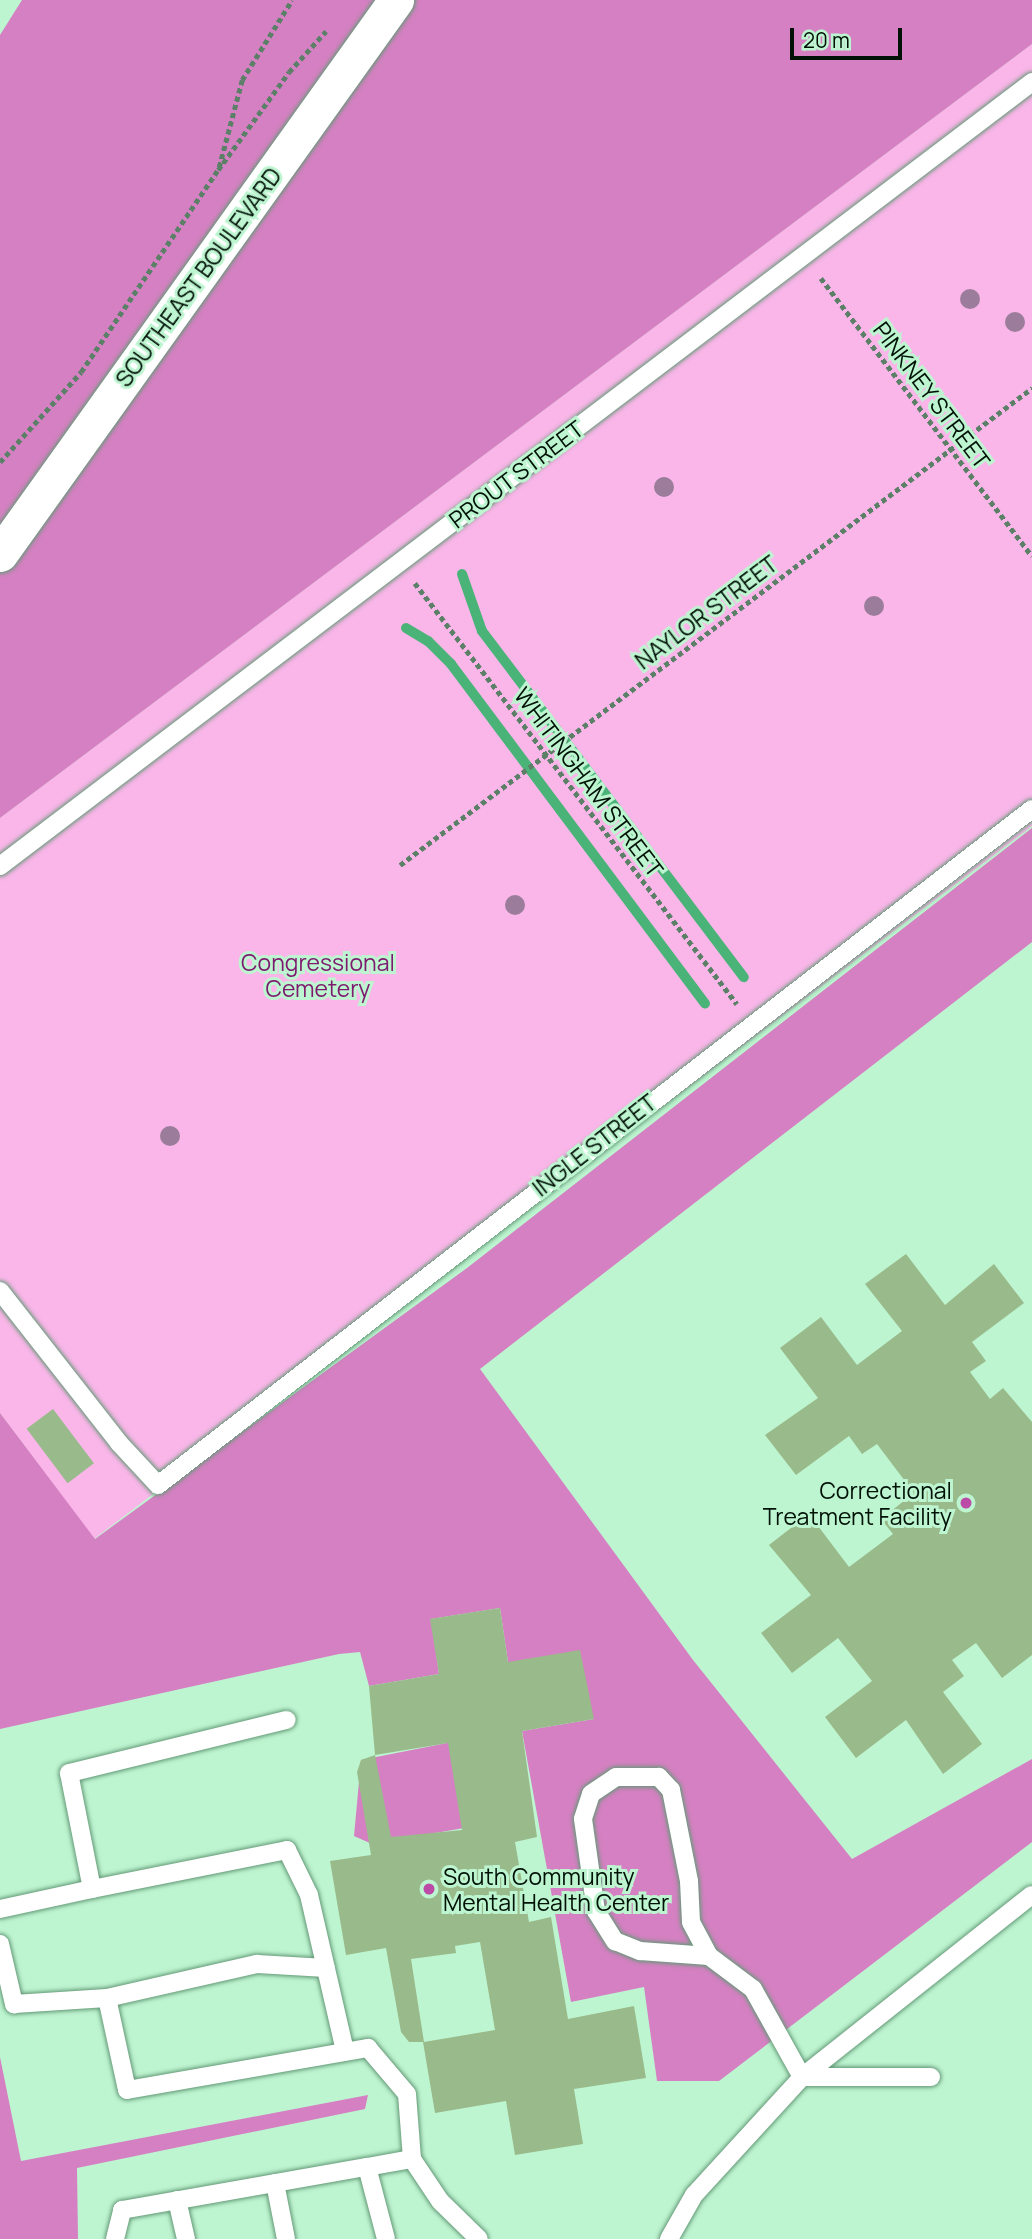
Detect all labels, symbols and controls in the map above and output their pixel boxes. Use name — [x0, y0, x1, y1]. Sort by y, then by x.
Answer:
scale bar — [794, 14, 906, 58]
text: 20 m — [803, 26, 850, 54]
street label: SOUTHEAST BOULEVARD — [109, 162, 287, 392]
street label: PINKNEY STREET — [868, 316, 996, 474]
street label: PROUT STREET — [443, 414, 589, 534]
street label: NAYLOR STREET — [629, 549, 783, 675]
street label: WHITINGHAM STREET — [509, 682, 669, 882]
park label: Congressional Cemetery — [241, 948, 395, 1002]
street label: INGLE STREET — [527, 1088, 661, 1202]
place label: Correctional Treatment Facility — [763, 1476, 952, 1530]
marker: Correctional Treatment Facility — [958, 1495, 974, 1511]
place label: South Community Mental Health Center — [443, 1862, 669, 1916]
marker: South Community Mental Health Center — [421, 1881, 437, 1897]

